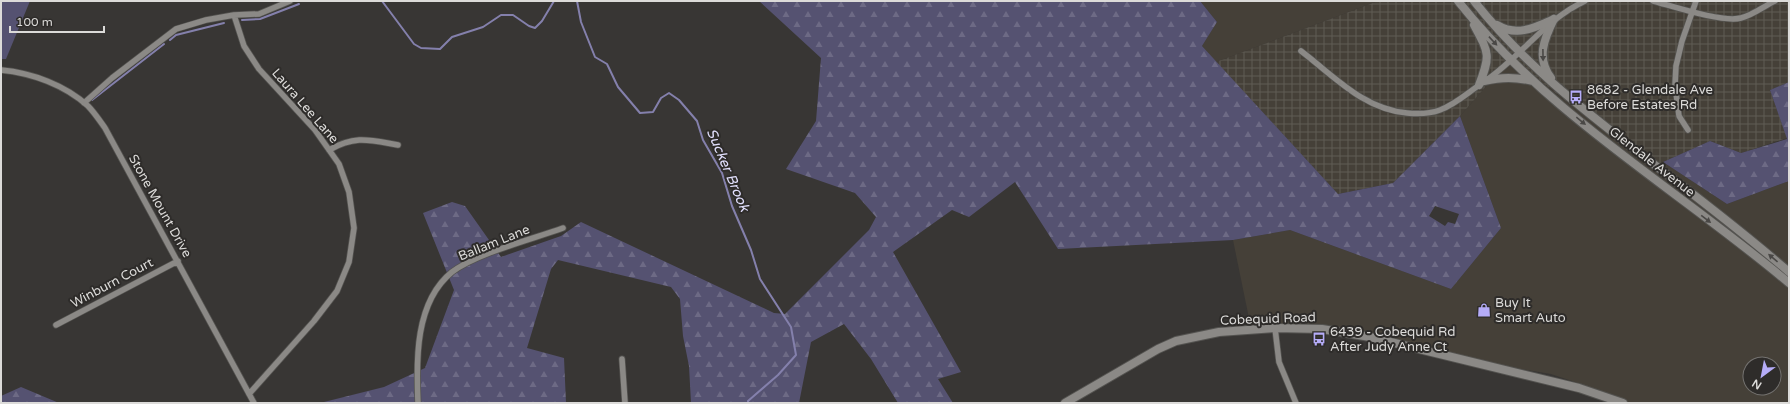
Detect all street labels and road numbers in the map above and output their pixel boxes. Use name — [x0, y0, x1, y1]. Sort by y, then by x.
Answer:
street label: Laura Lee Lane — [268, 65, 342, 147]
street label: Glendale Avenue — [1606, 124, 1698, 200]
street label: Stone Mount Drive — [125, 152, 195, 260]
street label: Ballam Lane — [456, 221, 532, 265]
street label: Winburn Court — [68, 255, 156, 311]
street label: Cobequid Road — [1220, 309, 1316, 329]

